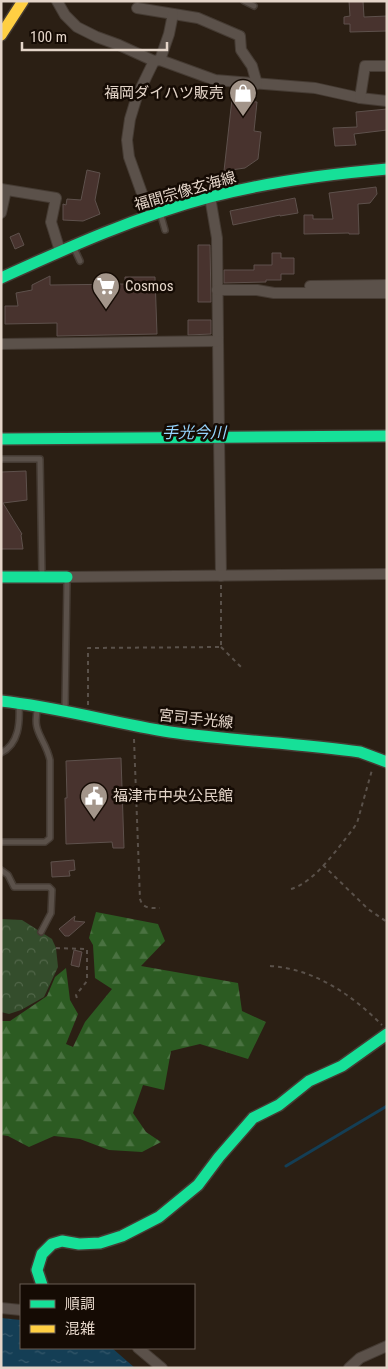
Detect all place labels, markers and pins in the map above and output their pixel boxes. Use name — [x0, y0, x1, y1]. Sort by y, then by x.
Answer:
shop icon: 福岡ダイハツ販売 — [228, 78, 258, 117]
place label: 福岡ダイハツ販売 — [104, 84, 224, 102]
supermarket icon: Cosmos — [91, 271, 121, 310]
place label: Cosmos — [125, 277, 174, 295]
public building icon: 福津市中央公民館 — [79, 781, 109, 820]
place label: 福津市中央公民館 — [113, 787, 233, 805]

